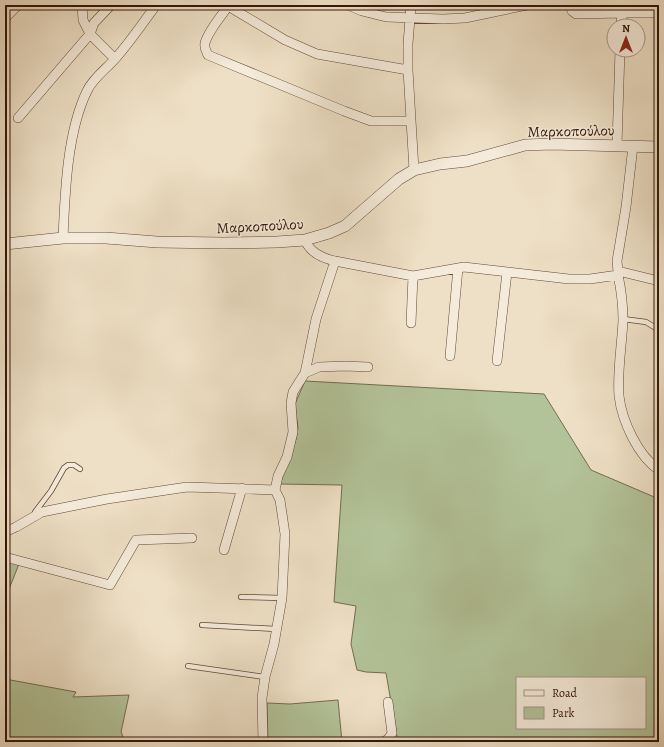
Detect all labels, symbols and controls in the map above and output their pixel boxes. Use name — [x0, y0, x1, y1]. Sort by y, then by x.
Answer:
north arrow — [606, 18, 646, 58]
text: N — [622, 21, 630, 36]
street label: Μαρκοπούλου — [527, 120, 615, 142]
street label: Μαρκοπούλου — [216, 214, 304, 238]
legend — [516, 677, 646, 729]
text: Road — [552, 685, 578, 701]
text: Park — [552, 705, 575, 721]

